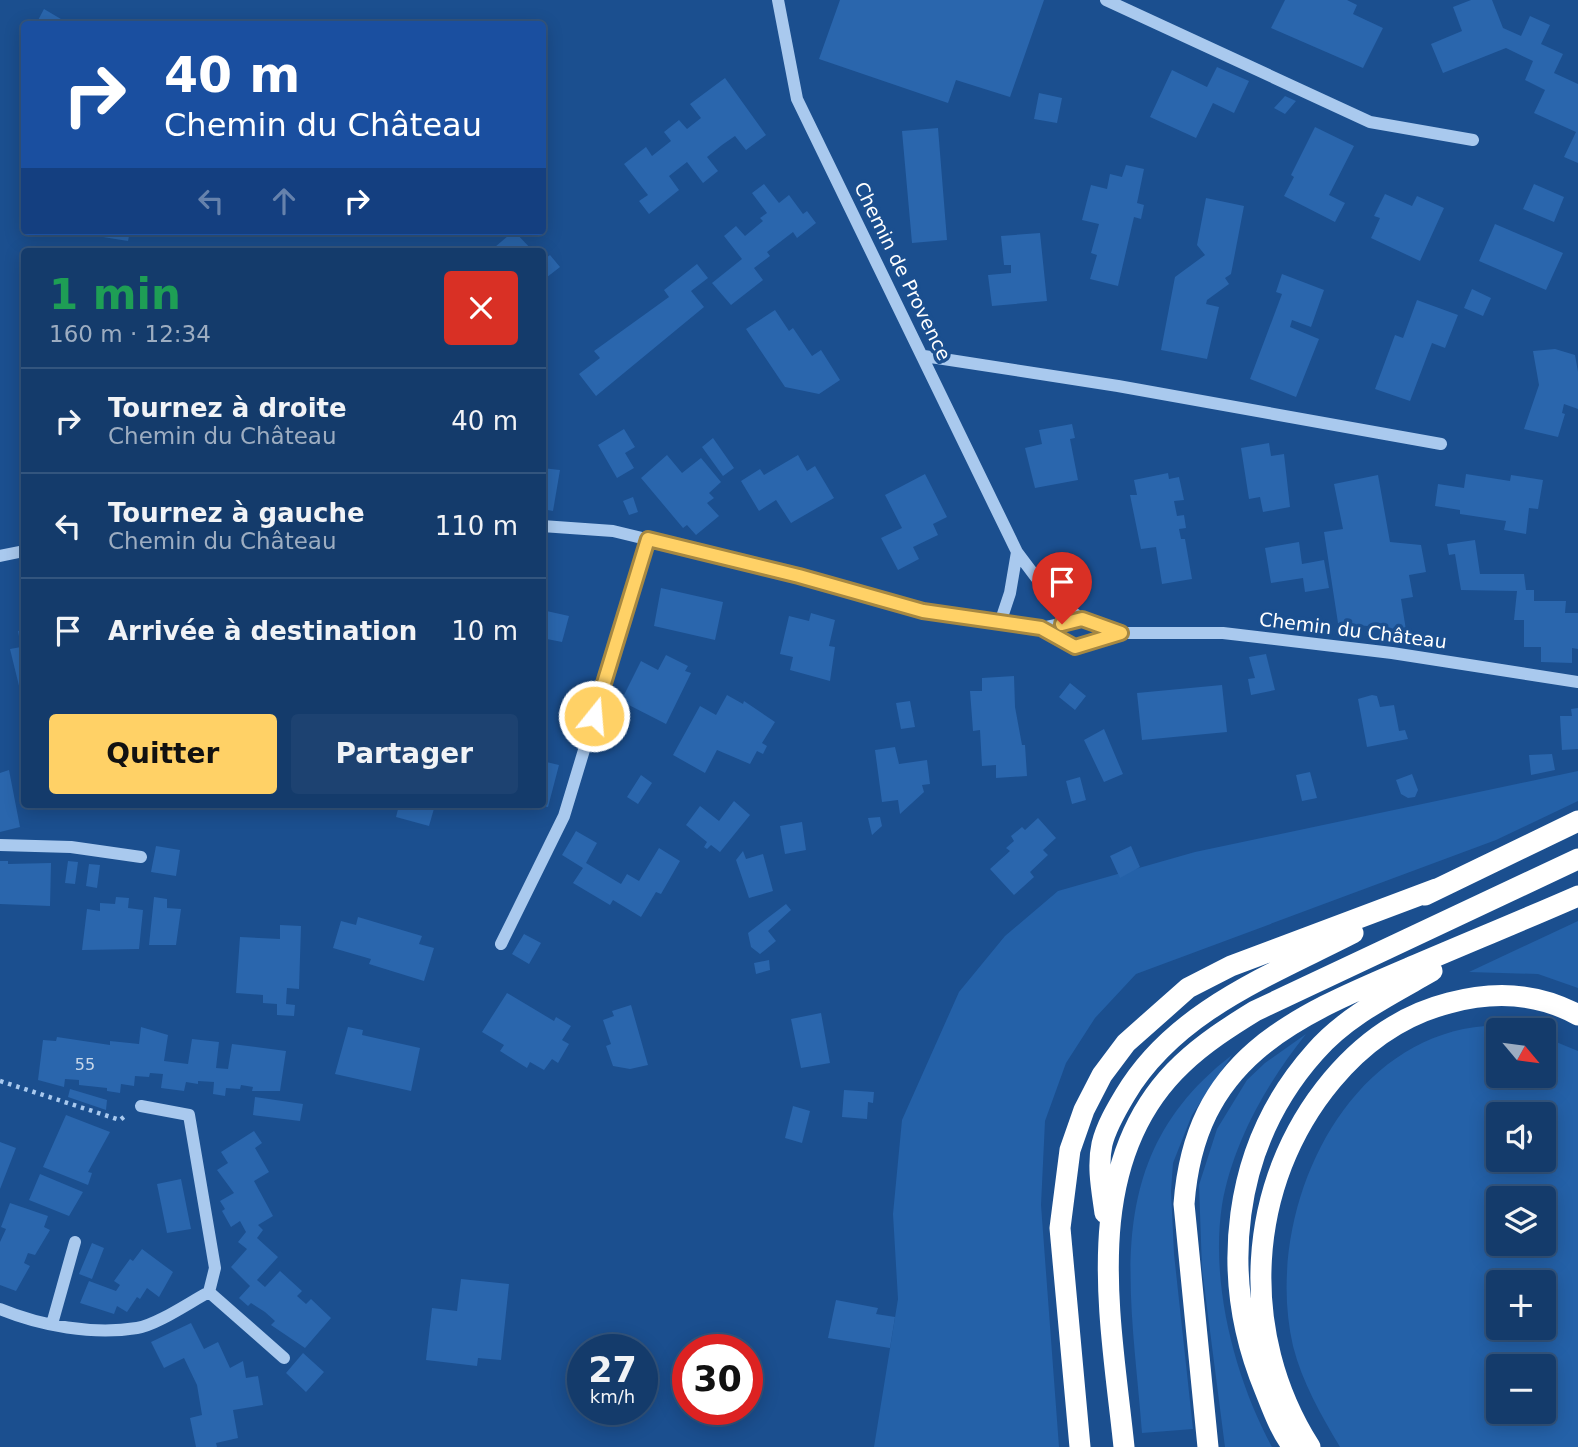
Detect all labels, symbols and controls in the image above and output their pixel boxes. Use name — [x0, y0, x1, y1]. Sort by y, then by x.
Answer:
text: 40 m — [164, 47, 300, 104]
icon: right — [49, 49, 140, 140]
text: Chemin du Château — [164, 106, 482, 144]
street label: Chemin de Provence — [850, 178, 956, 364]
icon: left — [192, 182, 230, 220]
icon: ahead — [265, 182, 303, 220]
icon: right — [338, 182, 376, 220]
text: 1 min — [49, 270, 181, 319]
button: close — [444, 271, 518, 345]
text: 160 m · 12:34 — [49, 321, 211, 347]
text: Tournez à droite — [108, 393, 347, 423]
icon: right — [49, 402, 87, 440]
text: 40 m — [451, 406, 518, 436]
text: Chemin du Château — [108, 423, 337, 449]
text: Tournez à gauche — [108, 498, 365, 528]
icon: left — [49, 507, 87, 545]
text: 110 m — [435, 511, 518, 541]
text: Chemin du Château — [108, 528, 337, 554]
pin — [1032, 552, 1092, 624]
icon: arrive — [1043, 563, 1081, 601]
street label: Chemin du Château — [1258, 608, 1448, 652]
icon: arrive — [49, 612, 87, 650]
text: Arrivée à destination — [108, 616, 417, 646]
text: 10 m — [451, 616, 518, 646]
position arrow — [557, 679, 631, 753]
button: Quitter — [49, 714, 277, 794]
button: Partager — [291, 714, 518, 794]
north arrow — [1486, 1018, 1556, 1088]
map controls — [1486, 1018, 1556, 1424]
house number: 55 — [75, 1055, 95, 1074]
button: sound — [1486, 1102, 1556, 1172]
button: layers — [1486, 1186, 1556, 1256]
button: + — [1486, 1270, 1556, 1340]
speed limit sign: 30 — [672, 1334, 763, 1425]
text: 27 — [588, 1350, 637, 1390]
button: − — [1486, 1354, 1556, 1424]
text: km/h — [590, 1386, 635, 1407]

